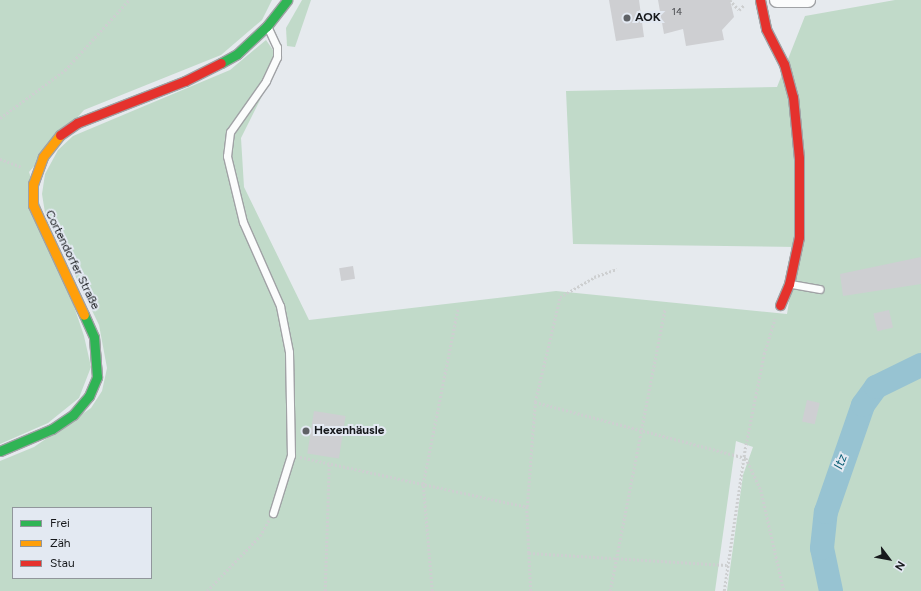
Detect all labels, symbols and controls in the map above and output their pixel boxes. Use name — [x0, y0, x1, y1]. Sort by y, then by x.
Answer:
house number: 14 — [672, 6, 682, 18]
place label: AOK — [635, 11, 661, 25]
marker: AOK — [622, 13, 632, 23]
street label: Cortendorfer Straße — [42, 208, 102, 312]
place label: Hexenhäusle — [314, 424, 384, 438]
marker: Hexenhäusle — [301, 426, 311, 436]
water label: Itz — [831, 452, 851, 472]
legend — [12, 507, 152, 579]
text: Frei — [50, 516, 70, 530]
text: Zäh — [50, 536, 71, 550]
north arrow — [869, 539, 909, 579]
text: Stau — [50, 556, 75, 570]
text: N — [892, 559, 907, 573]

